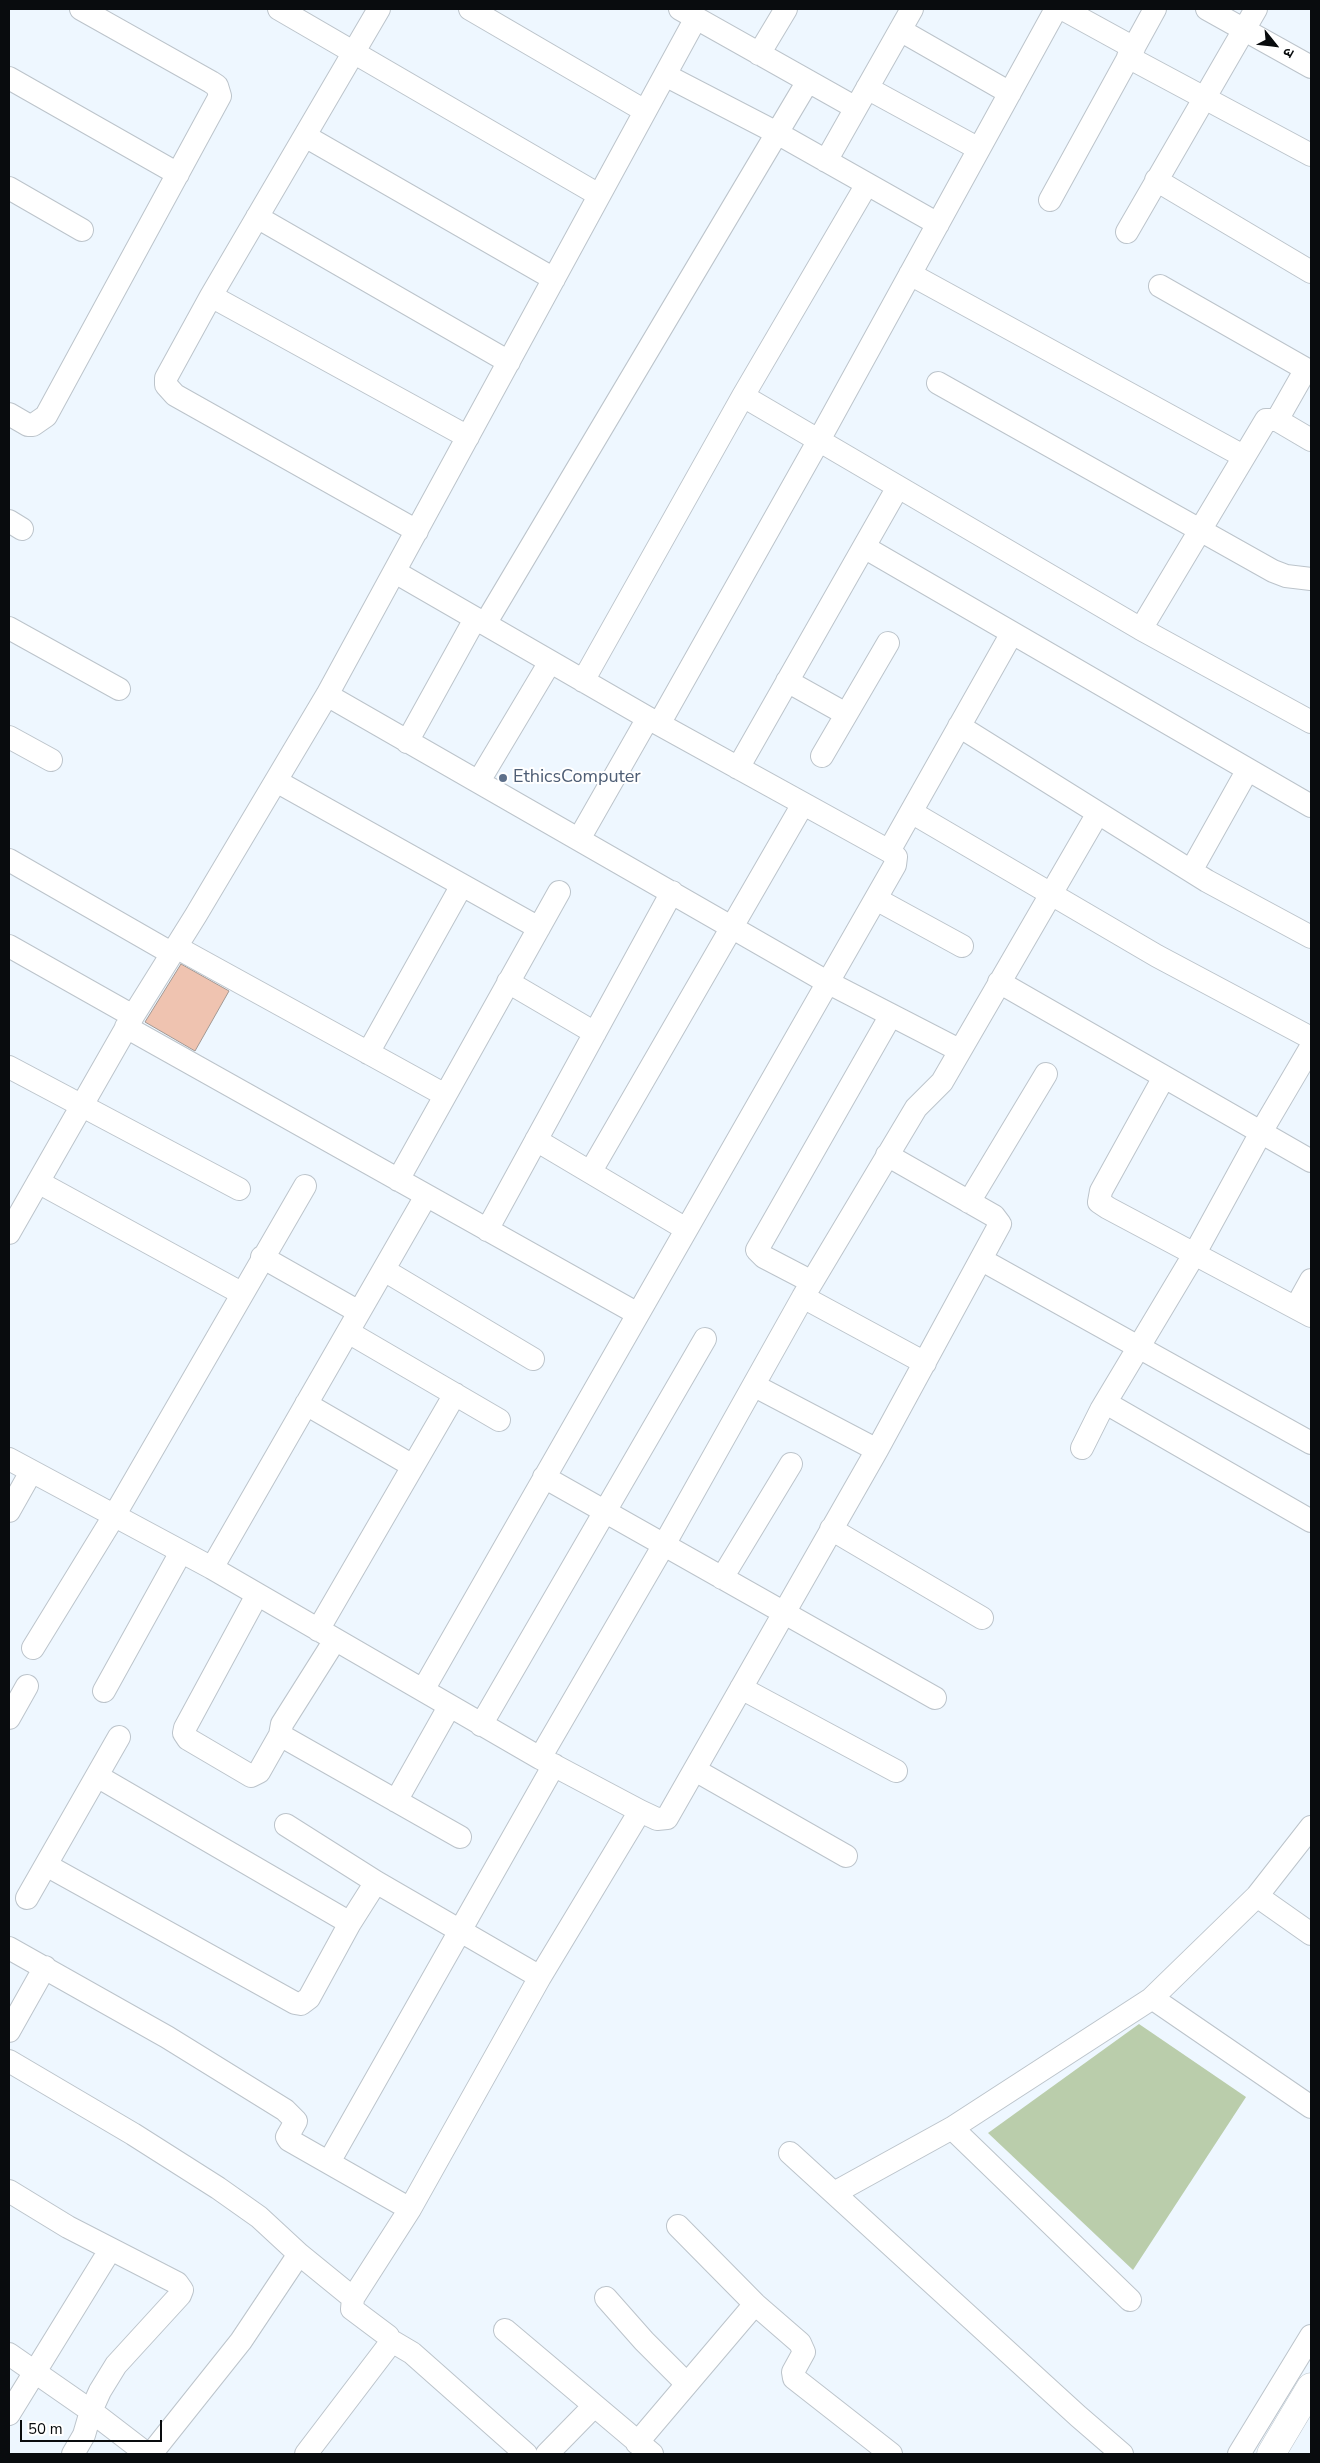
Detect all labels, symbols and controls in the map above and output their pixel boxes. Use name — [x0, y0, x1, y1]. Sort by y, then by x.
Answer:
north arrow — [1250, 20, 1300, 70]
text: उ — [1278, 44, 1299, 61]
place label: EthicsComputer — [513, 767, 641, 789]
marker: EthicsComputer — [497, 772, 509, 784]
scale bar — [22, 2410, 165, 2442]
text: 50 m — [28, 2419, 63, 2439]

